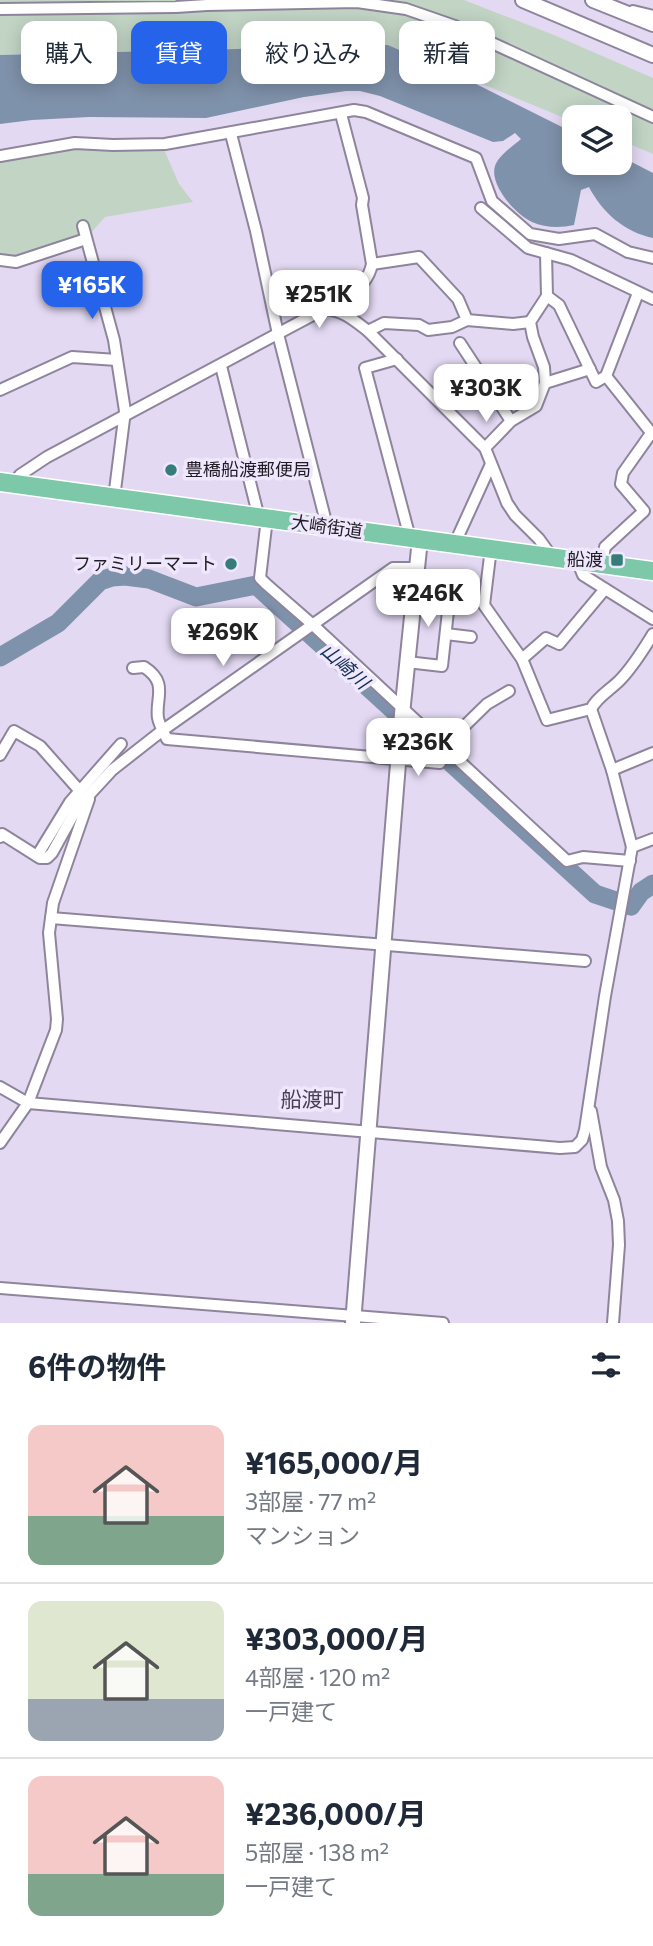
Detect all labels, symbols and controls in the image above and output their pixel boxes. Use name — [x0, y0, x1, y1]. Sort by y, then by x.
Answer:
chip: 購入 — [21, 21, 117, 84]
chip: 賃貸 — [131, 21, 227, 84]
chip: 絞り込み — [241, 21, 385, 84]
chip: 新着 — [399, 21, 495, 84]
map controls — [562, 105, 632, 175]
button: layers — [562, 105, 632, 175]
pin: ¥165K — [43, 262, 141, 321]
text: ¥165K — [58, 270, 126, 298]
pin: ¥251K — [270, 270, 368, 330]
text: ¥251K — [285, 279, 353, 307]
pin: ¥303K — [437, 364, 535, 424]
text: ¥303K — [450, 373, 522, 401]
place label: 豊橋船渡郵便局 — [185, 458, 311, 480]
marker: 豊橋船渡郵便局 — [163, 462, 179, 478]
street label: 大崎街道 — [290, 510, 364, 542]
place label: 船渡 — [567, 548, 603, 570]
place label: ファミリーマート — [73, 552, 217, 574]
marker: 船渡 — [609, 552, 625, 568]
marker: ファミリーマート — [223, 556, 239, 572]
pin: ¥246K — [379, 570, 477, 629]
text: ¥246K — [392, 578, 464, 606]
pin: ¥269K — [174, 608, 272, 668]
text: ¥269K — [187, 617, 259, 645]
water label: 山崎川 — [316, 638, 376, 695]
pin: ¥236K — [369, 718, 467, 778]
text: ¥236K — [382, 727, 454, 755]
district label: 船渡町 — [281, 1086, 344, 1111]
icon: filters — [587, 1346, 625, 1384]
text: 6件の物件 — [28, 1347, 167, 1384]
text: ¥165,000/月 — [245, 1443, 423, 1480]
icon: home — [84, 1453, 168, 1537]
text: 3部屋 · 77 m² — [245, 1487, 376, 1515]
text: マンション — [245, 1521, 360, 1549]
text: ¥303,000/月 — [245, 1619, 429, 1656]
icon: home — [84, 1629, 168, 1713]
text: 4部屋 · 120 m² — [245, 1663, 390, 1691]
text: 一戸建て — [245, 1697, 337, 1725]
text: ¥236,000/月 — [245, 1794, 427, 1831]
icon: home — [84, 1804, 168, 1888]
text: 5部屋 · 138 m² — [245, 1838, 389, 1866]
text: 一戸建て — [245, 1872, 337, 1900]

